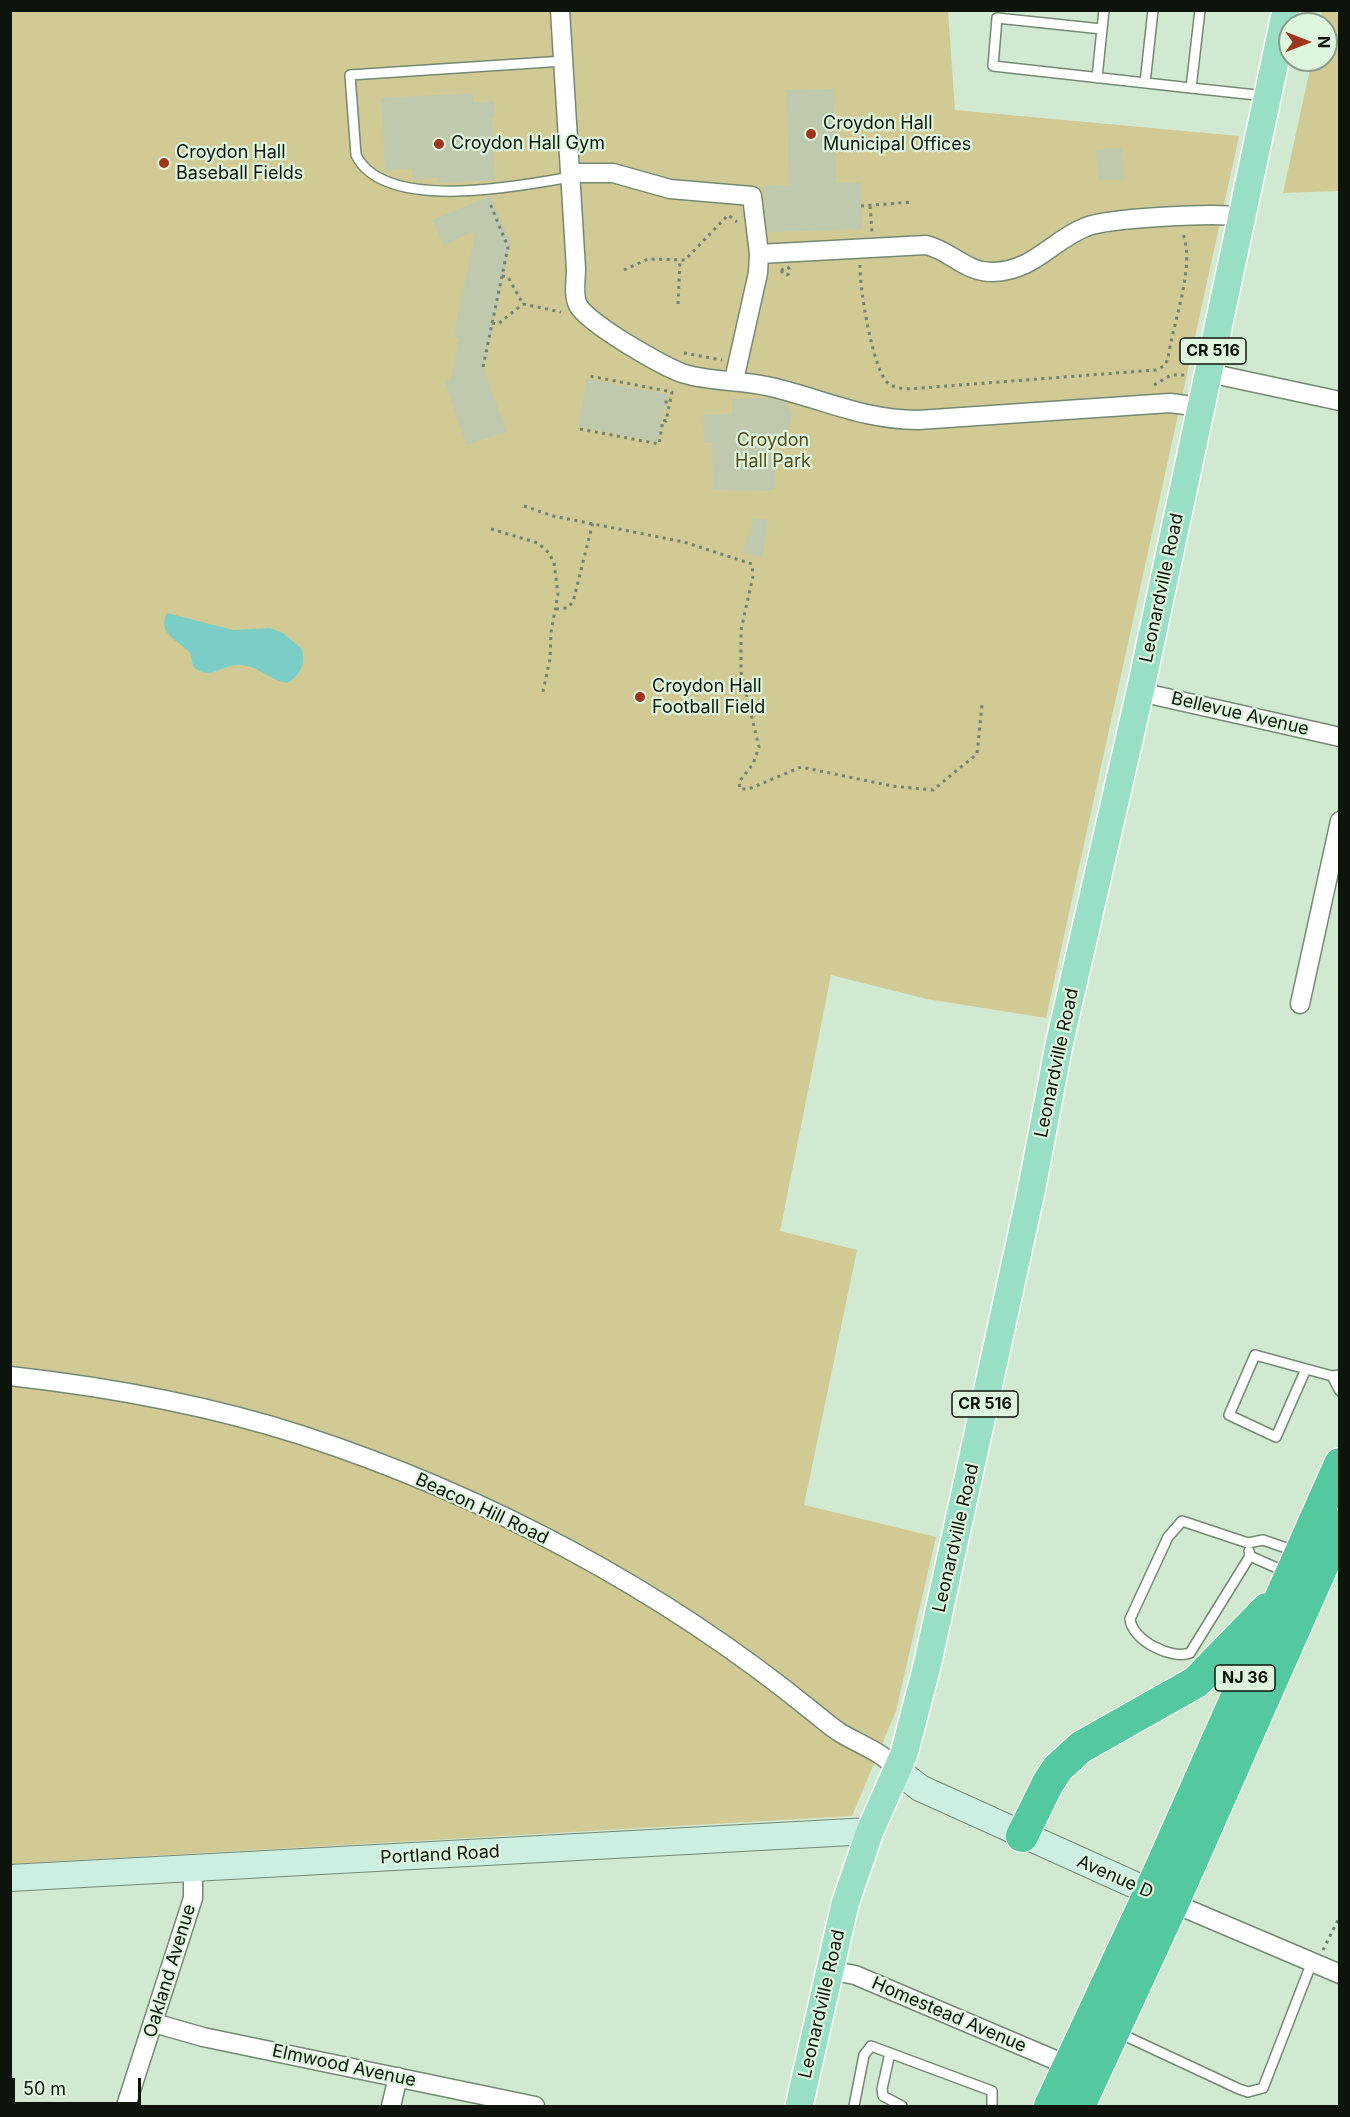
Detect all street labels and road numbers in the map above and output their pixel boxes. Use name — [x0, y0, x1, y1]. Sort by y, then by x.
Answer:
road number: CR 516 — [1180, 338, 1246, 364]
street label: Leonardville Road — [1136, 511, 1188, 665]
street label: Bellevue Avenue — [1169, 688, 1311, 740]
street label: Leonardville Road — [1031, 986, 1083, 1140]
road number: CR 516 — [952, 1391, 1018, 1417]
street label: Leonardville Road — [928, 1462, 984, 1614]
street label: Beacon Hill Road — [412, 1469, 552, 1549]
road number: NJ 36 — [1215, 1665, 1275, 1691]
street label: Portland Road — [380, 1841, 500, 1869]
street label: Avenue D — [1073, 1851, 1157, 1903]
street label: Oakland Avenue — [139, 1902, 201, 2040]
street label: Leonardville Road — [794, 1928, 850, 2080]
street label: Homestead Avenue — [869, 1973, 1029, 2057]
street label: Elmwood Avenue — [270, 2040, 418, 2092]

